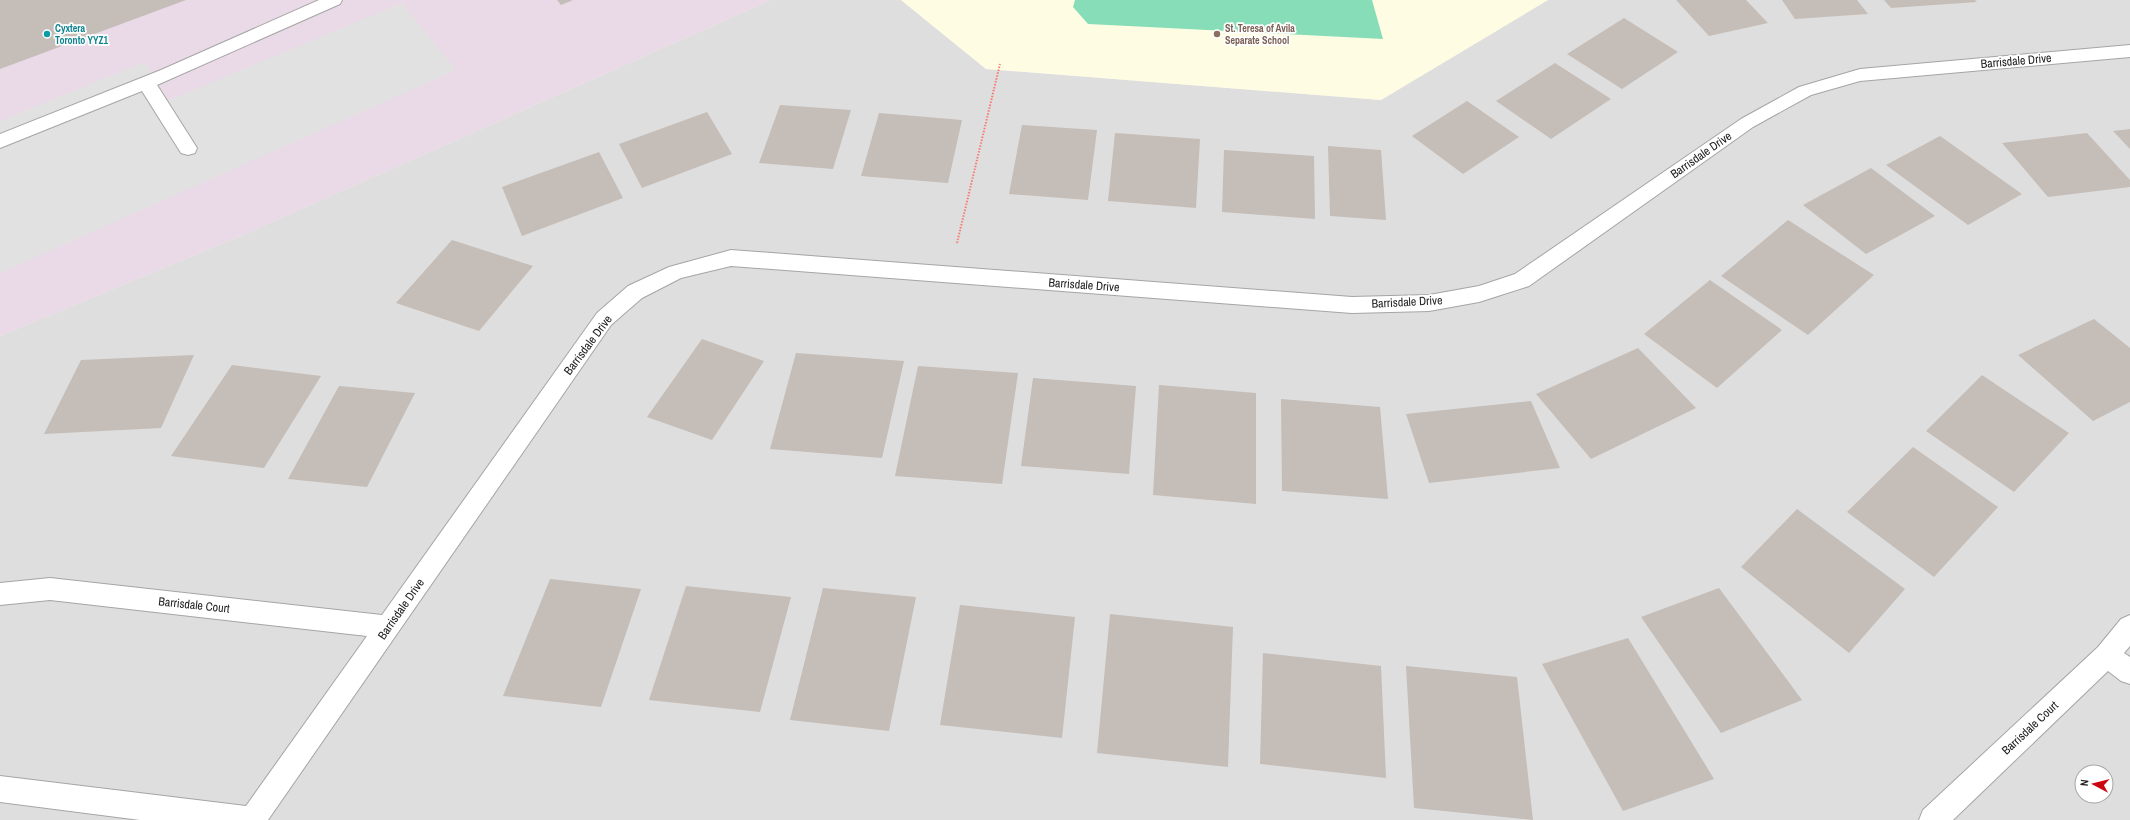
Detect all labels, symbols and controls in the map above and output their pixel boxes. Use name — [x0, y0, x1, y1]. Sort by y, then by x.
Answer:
place label: Cyxtera Toronto YYZ1 — [55, 22, 108, 47]
place label: St. Teresa of Avila Separate School — [1225, 22, 1295, 47]
marker: Cyxtera Toronto YYZ1 — [42, 29, 52, 39]
marker: St. Teresa of Avila Separate School — [1212, 29, 1222, 39]
street label: Barrisdale Drive — [1980, 50, 2052, 72]
street label: Barrisdale Drive — [1667, 128, 1735, 182]
street label: Barrisdale Drive — [1048, 275, 1120, 295]
street label: Barrisdale Drive — [1371, 292, 1443, 312]
street label: Barrisdale Drive — [560, 312, 616, 378]
street label: Barrisdale Drive — [374, 575, 428, 643]
street label: Barrisdale Court — [158, 593, 231, 617]
street label: Barrisdale Court — [1998, 698, 2062, 758]
north arrow — [2074, 764, 2114, 804]
text: N — [2077, 779, 2091, 787]

